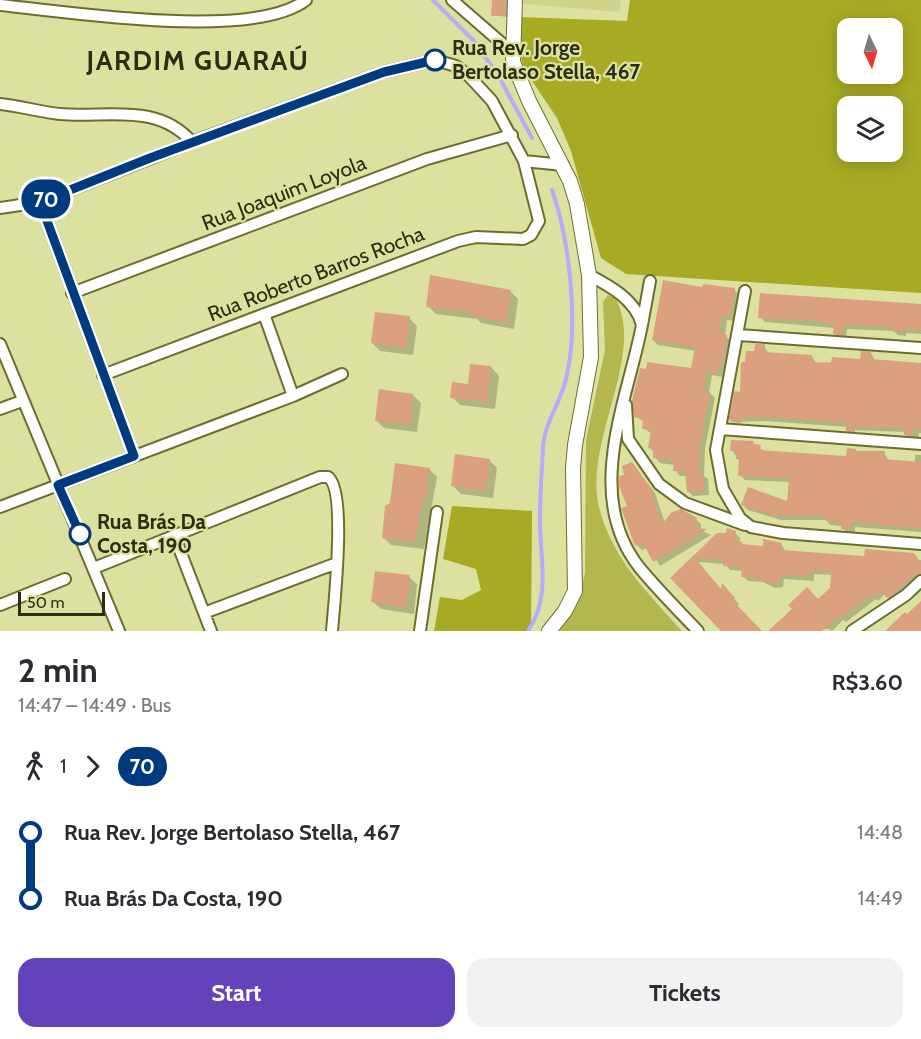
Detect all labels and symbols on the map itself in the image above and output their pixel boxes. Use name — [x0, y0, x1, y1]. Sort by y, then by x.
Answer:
north arrow — [837, 18, 903, 84]
place label: Rua Rev. Jorge Bertolaso Stella, 467 — [452, 35, 641, 84]
district label: JARDIM GUARAÚ — [86, 44, 309, 77]
marker: Rua Rev. Jorge Bertolaso Stella, 467 — [424, 49, 446, 71]
street label: Rua Joaquim Loyola — [198, 150, 369, 235]
line badge: 70 — [19, 180, 73, 218]
street label: Rua Roberto Barros Rocha — [204, 221, 428, 326]
place label: Rua Brás Da Costa, 190 — [97, 509, 206, 558]
marker: Rua Brás Da Costa, 190 — [69, 523, 91, 545]
scale bar — [18, 589, 105, 616]

